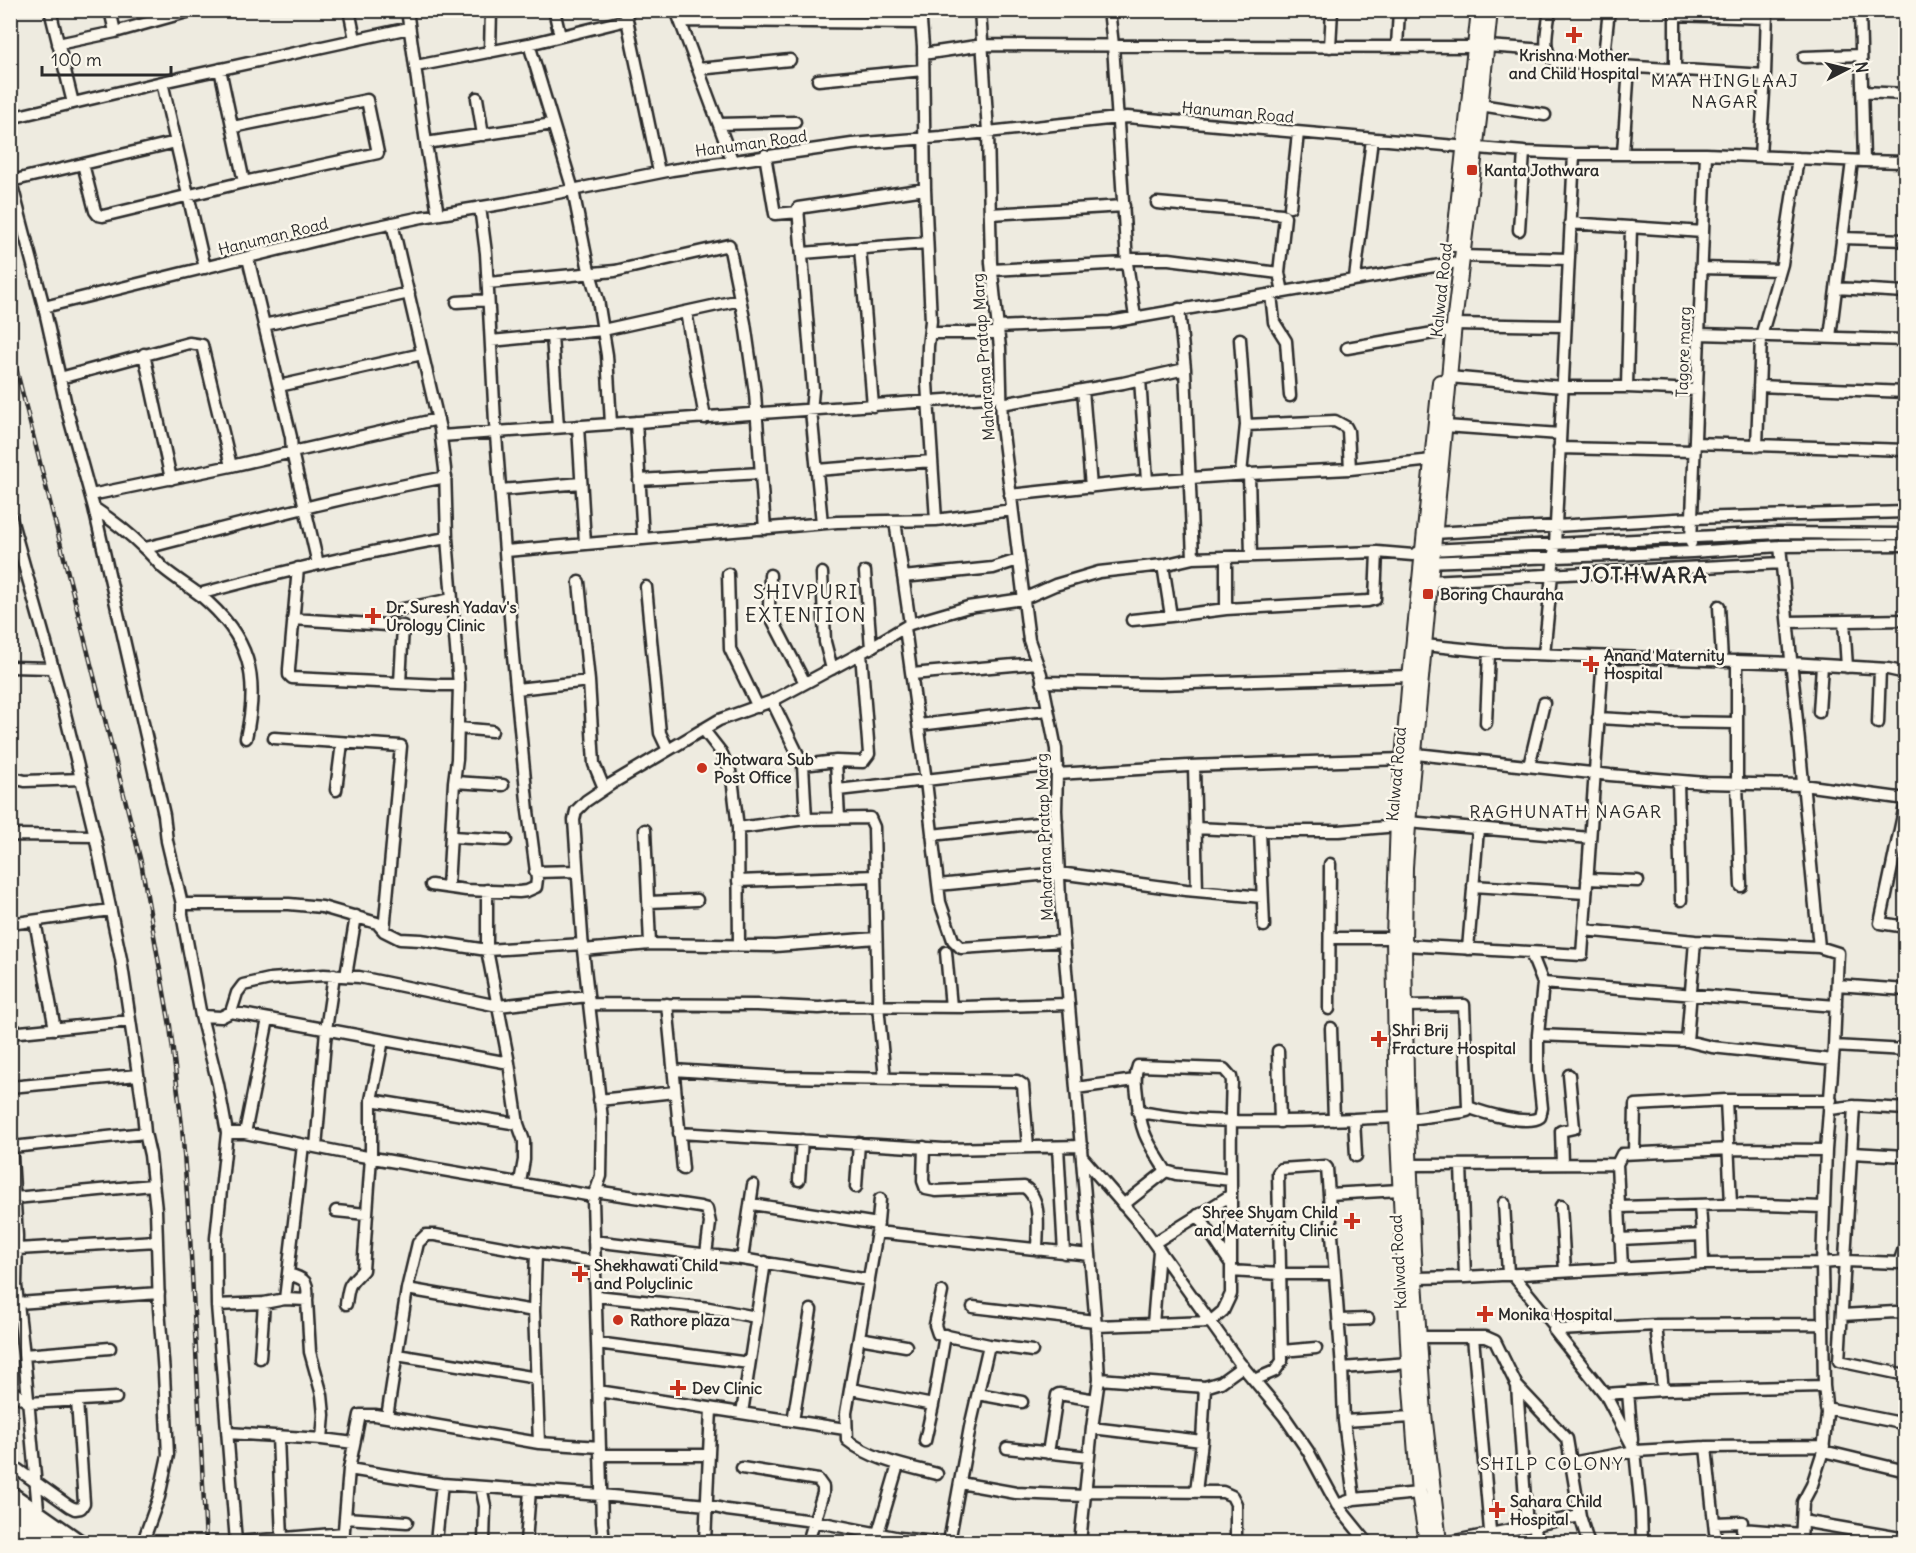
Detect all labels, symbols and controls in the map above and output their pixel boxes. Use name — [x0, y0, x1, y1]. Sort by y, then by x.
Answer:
marker: Krishna Mother and Child Hospital — [1565, 26, 1583, 44]
scale bar — [42, 39, 171, 77]
north arrow — [1817, 39, 1877, 99]
place label: Krishna Mother and Child Hospital — [1509, 45, 1639, 84]
text: 100 m — [51, 48, 102, 71]
text: N — [1851, 60, 1872, 74]
district label: MAA HINGLAAJ NAGAR — [1651, 69, 1799, 113]
street label: Hanuman Road — [1181, 97, 1295, 127]
street label: Hanuman Road — [694, 125, 808, 161]
place label: Kanta Jothwara — [1484, 160, 1599, 180]
marker: Kanta Jothwara — [1465, 163, 1479, 177]
street label: Hanuman Road — [216, 213, 330, 259]
street label: Kalwad Road — [1426, 242, 1456, 338]
street label: Maharana Pratap Marg — [967, 273, 999, 441]
street label: Tagore marg — [1671, 306, 1695, 398]
district label: JOTHWARA — [1580, 561, 1708, 589]
district label: SHIVPURI EXTENTION — [745, 579, 867, 627]
place label: Boring Chauraha — [1440, 584, 1564, 605]
marker: Boring Chauraha — [1421, 587, 1435, 601]
place label: Dr. Suresh Yadav's Urology Clinic — [386, 597, 517, 636]
marker: Dr. Suresh Yadav's Urology Clinic — [364, 607, 382, 625]
place label: Anand Maternity Hospital — [1604, 645, 1725, 684]
marker: Anand Maternity Hospital — [1582, 655, 1600, 673]
street label: Kalwad Road — [1382, 726, 1410, 822]
place label: Jhotwara Sub Post Office — [714, 749, 814, 787]
street label: Maharana Pratap Marg — [1031, 753, 1057, 921]
marker: Jhotwara Sub Post Office — [695, 761, 709, 775]
district label: RAGHUNATH NAGAR — [1469, 800, 1663, 823]
place label: Shri Brij Fracture Hospital — [1392, 1020, 1516, 1059]
marker: Shri Brij Fracture Hospital — [1370, 1030, 1388, 1048]
place label: Shree Shyam Child and Maternity Clinic — [1194, 1202, 1339, 1241]
marker: Shree Shyam Child and Maternity Clinic — [1343, 1212, 1361, 1230]
street label: Kalwad Road — [1386, 1214, 1410, 1310]
place label: Shekhawati Child and Polyclinic — [594, 1255, 719, 1294]
marker: Shekhawati Child and Polyclinic — [571, 1265, 589, 1283]
place label: Monika Hospital — [1498, 1304, 1612, 1325]
marker: Monika Hospital — [1476, 1305, 1494, 1323]
place label: Rathore plaza — [630, 1310, 730, 1331]
marker: Rathore plaza — [611, 1313, 625, 1327]
place label: Dev Clinic — [692, 1378, 762, 1398]
marker: Dev Clinic — [669, 1379, 687, 1397]
district label: SHILP COLONY — [1480, 1452, 1624, 1475]
place label: Sahara Child Hospital — [1510, 1491, 1603, 1530]
marker: Sahara Child Hospital — [1488, 1501, 1506, 1519]

